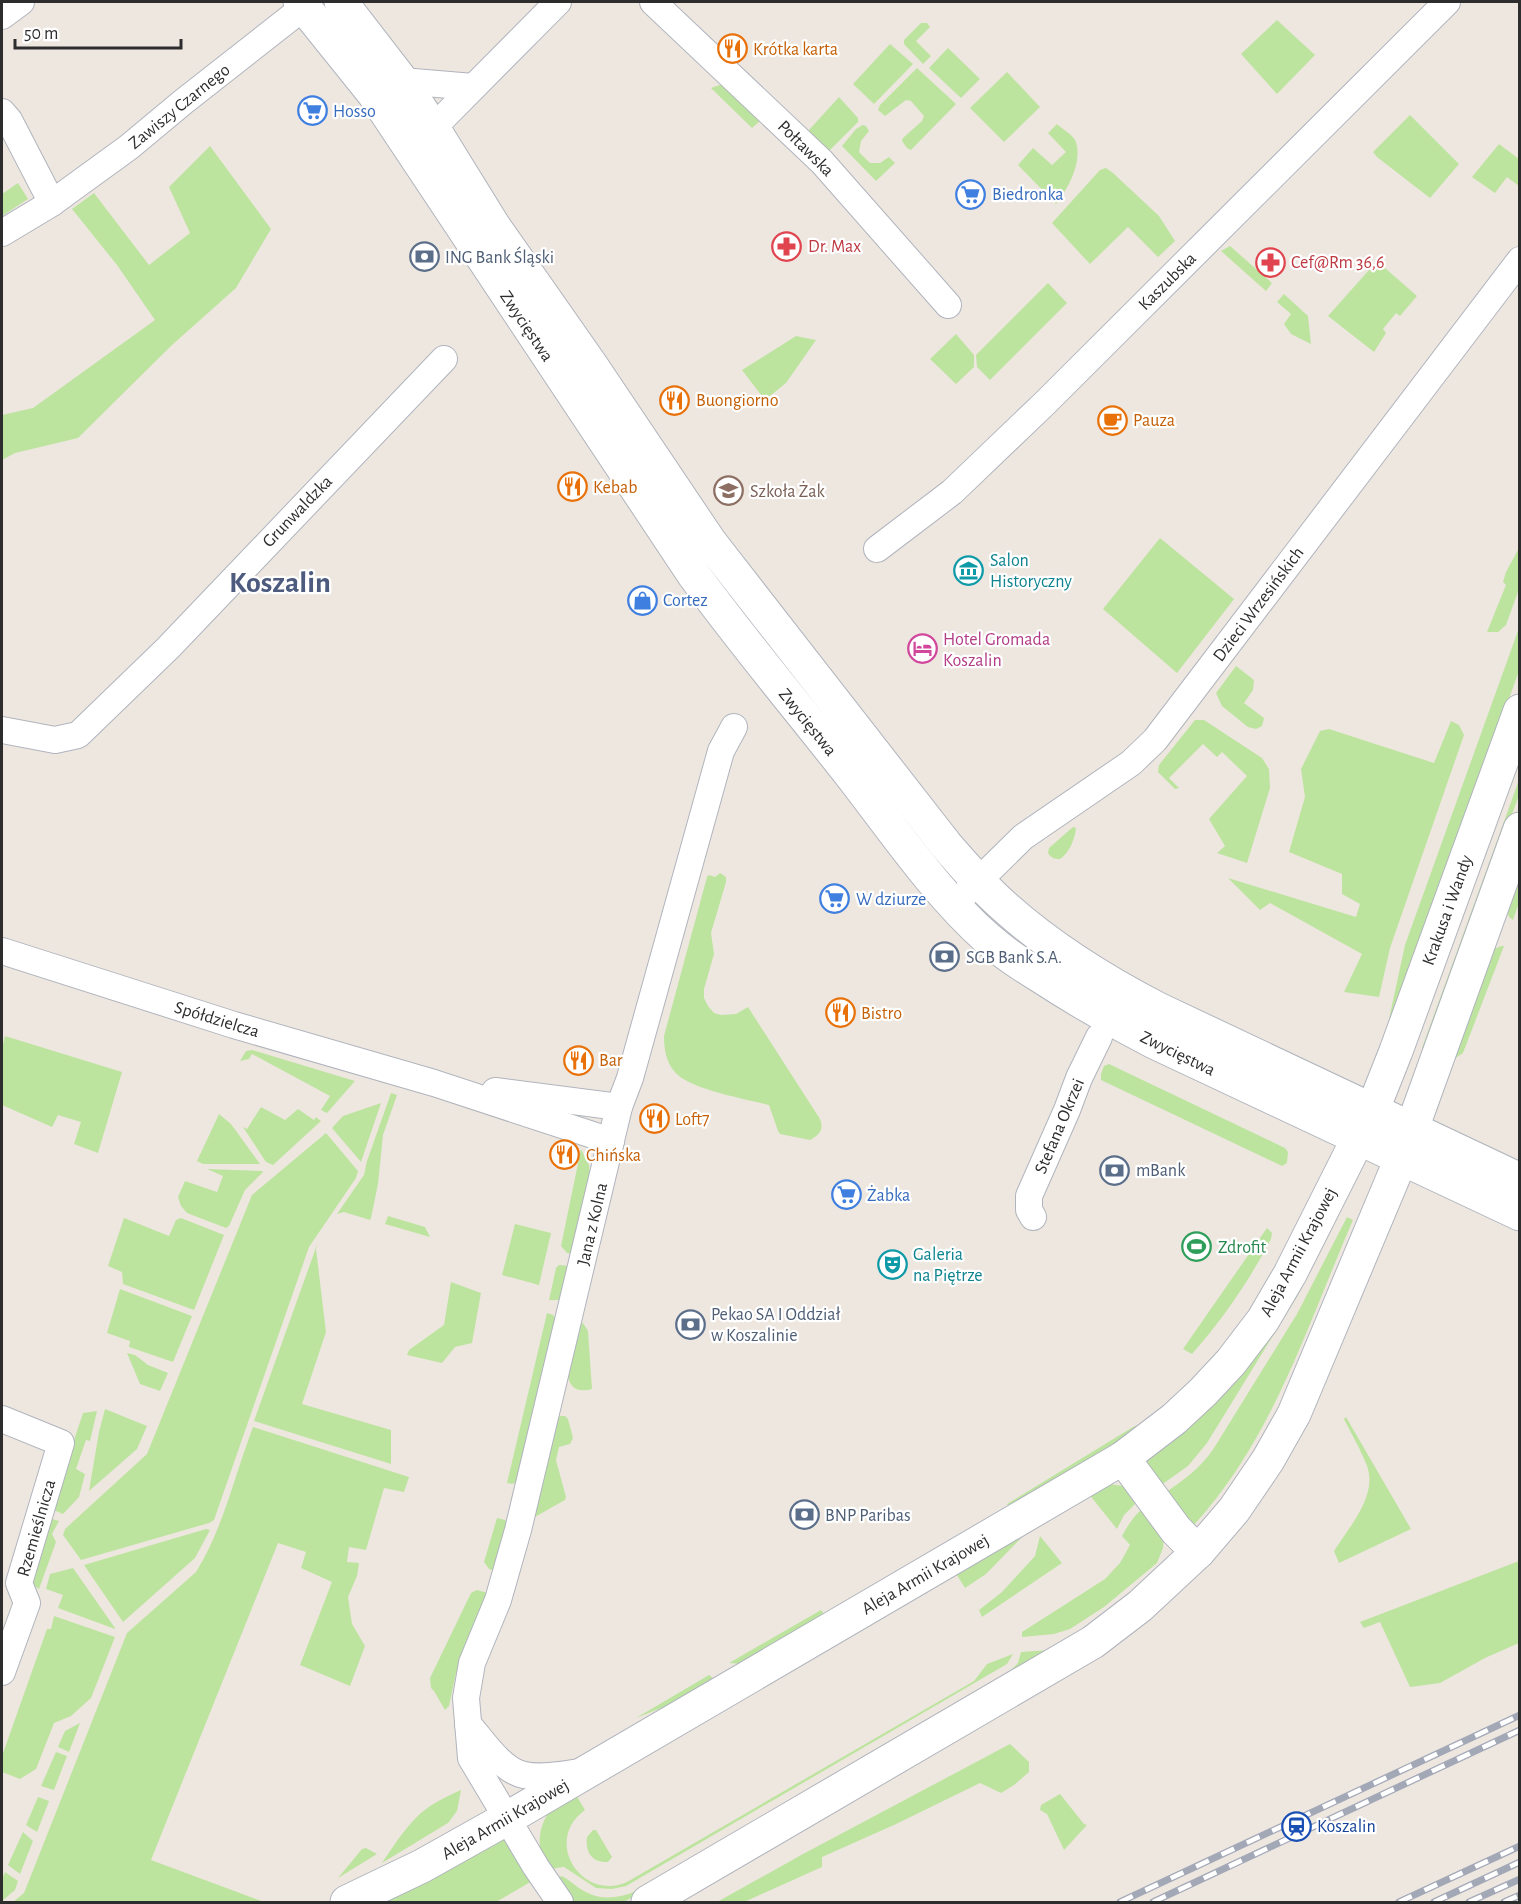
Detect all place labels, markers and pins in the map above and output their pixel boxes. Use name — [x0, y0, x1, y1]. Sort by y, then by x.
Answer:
restaurant icon: Krótka karta — [716, 33, 748, 65]
place label: Krótka karta — [753, 41, 838, 59]
supermarket icon: Hosso — [296, 95, 328, 127]
place label: Hosso — [333, 103, 376, 121]
supermarket icon: Biedronka — [955, 178, 987, 210]
place label: Biedronka — [992, 186, 1064, 204]
pharmacy icon: Dr. Max — [771, 230, 803, 262]
place label: Dr. Max — [808, 238, 861, 256]
bank icon: ING Bank Śląski — [408, 241, 440, 273]
place label: ING Bank Śląski — [445, 246, 554, 267]
pharmacy icon: Cef@Rm 36,6 — [1254, 246, 1286, 278]
place label: Cef@Rm 36,6 — [1291, 254, 1384, 272]
restaurant icon: Buongiorno — [659, 384, 691, 416]
place label: Buongiorno — [696, 392, 779, 410]
cafe icon: Pauza — [1096, 404, 1128, 436]
place label: Pauza — [1133, 412, 1175, 430]
restaurant icon: Kebab — [556, 471, 588, 503]
school or university icon: Szkoła Żak — [713, 475, 745, 507]
place label: Kebab — [593, 479, 638, 497]
place label: Szkoła Żak — [750, 481, 825, 501]
place label: Salon Historyczny — [990, 552, 1072, 591]
museum icon: Salon Historyczny — [953, 554, 985, 586]
shop icon: Cortez — [626, 584, 658, 616]
place label: Cortez — [663, 592, 708, 610]
place label: Hotel Gromada Koszalin — [943, 631, 1050, 670]
hotel icon: Hotel Gromada Koszalin — [906, 633, 938, 665]
supermarket icon: W dziurze — [819, 883, 851, 915]
place label: W dziurze — [856, 891, 926, 909]
bank icon: SGB Bank S.A. — [929, 941, 961, 973]
place label: SGB Bank S.A. — [966, 949, 1062, 967]
restaurant icon: Bistro — [824, 997, 856, 1029]
place label: Bistro — [861, 1005, 902, 1023]
restaurant icon: Bar — [562, 1044, 594, 1076]
place label: Bar — [599, 1052, 623, 1070]
restaurant icon: Loft7 — [638, 1103, 670, 1135]
place label: Loft7 — [675, 1111, 710, 1129]
restaurant icon: Chińska — [549, 1139, 581, 1171]
place label: Chińska — [586, 1147, 641, 1165]
bank icon: mBank — [1099, 1154, 1131, 1186]
place label: mBank — [1136, 1162, 1186, 1180]
supermarket icon: Żabka — [830, 1179, 862, 1211]
place label: Żabka — [867, 1185, 910, 1205]
sports icon: Zdrofit — [1181, 1231, 1213, 1263]
place label: Zdrofit — [1218, 1239, 1267, 1257]
place label: Galeria na Piętrze — [913, 1246, 983, 1285]
theatre icon: Galeria na Piętrze — [876, 1248, 908, 1280]
place label: Pekao SA I Oddział w Koszalinie — [711, 1306, 841, 1345]
bank icon: Pekao SA I Oddział w Koszalinie — [674, 1308, 706, 1340]
bank icon: BNP Paribas — [788, 1499, 820, 1531]
place label: BNP Paribas — [825, 1507, 911, 1525]
station icon: Koszalin — [1280, 1810, 1312, 1842]
place label: Koszalin — [1317, 1818, 1376, 1836]

